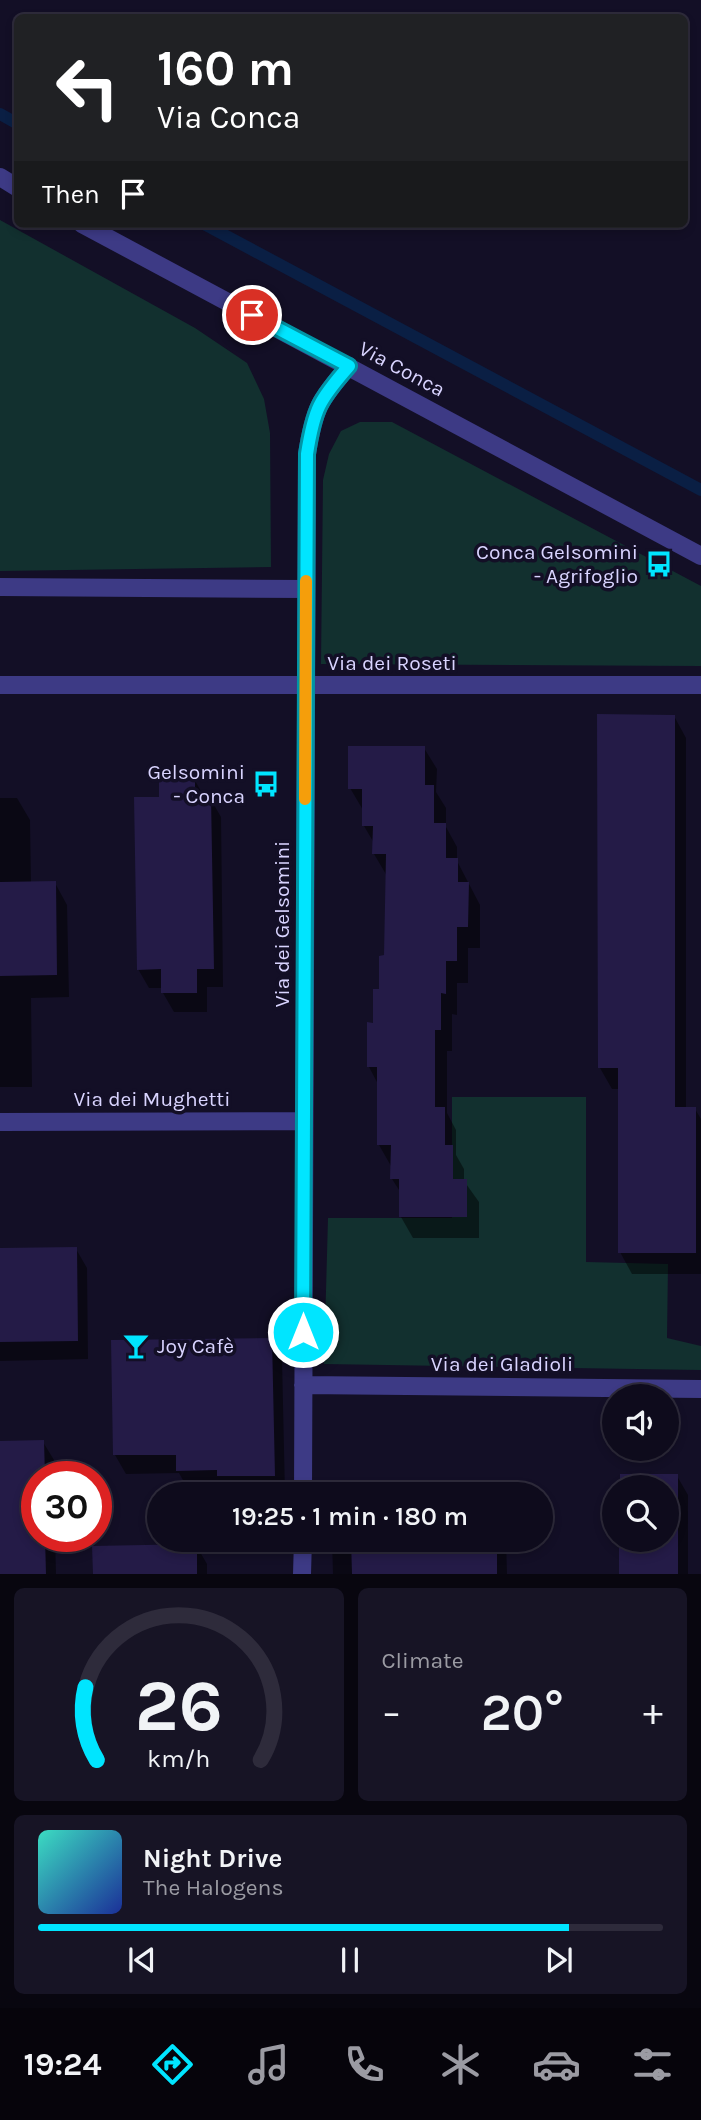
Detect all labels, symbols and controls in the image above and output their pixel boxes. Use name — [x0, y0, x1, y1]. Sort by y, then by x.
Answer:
text: 160 m — [157, 40, 294, 97]
icon: left — [42, 42, 133, 133]
text: Via Conca — [157, 99, 300, 136]
icon: arrive — [114, 175, 152, 213]
text: Then — [42, 179, 100, 210]
pin — [222, 285, 282, 345]
icon: arrive — [233, 296, 271, 334]
street label: Via Conca — [355, 336, 449, 402]
place label: Conca Gelsomini - Agrifoglio — [476, 540, 638, 588]
bus stop icon: Conca Gelsomini - Agrifoglio — [644, 549, 674, 579]
street label: Via dei Roseti — [327, 651, 457, 675]
place label: Gelsomini - Conca — [147, 760, 245, 808]
bus stop icon: Gelsomini - Conca — [251, 769, 281, 799]
street label: Via dei Gelsomini — [270, 841, 294, 1007]
street label: Via dei Mughetti — [74, 1087, 230, 1111]
position arrow — [266, 1295, 340, 1369]
bar icon: Joy Cafè — [121, 1331, 151, 1361]
place label: Joy Cafè — [157, 1334, 234, 1358]
street label: Via dei Gladioli — [431, 1352, 573, 1376]
map controls — [602, 1384, 679, 1552]
button: sound — [602, 1384, 679, 1461]
speed limit sign: 30 — [21, 1461, 112, 1552]
button: search — [602, 1475, 679, 1552]
text: 19:25 · 1 min · 180 m — [232, 1501, 468, 1532]
text: Climate — [382, 1647, 464, 1674]
text: 26 — [135, 1664, 223, 1749]
text: 20° — [481, 1682, 564, 1743]
text: − — [382, 1690, 401, 1735]
text: + — [643, 1690, 663, 1735]
text: km/h — [147, 1744, 210, 1773]
text: Night Drive — [143, 1843, 282, 1874]
text: The Halogens — [143, 1874, 283, 1901]
icon: previous — [123, 1941, 161, 1979]
icon: pause — [331, 1941, 369, 1979]
icon: next — [540, 1941, 578, 1979]
icon: directions — [148, 2040, 197, 2089]
icon: music — [244, 2040, 293, 2089]
icon: phone — [340, 2040, 389, 2089]
icon: climate — [436, 2040, 485, 2089]
icon: car — [532, 2040, 581, 2089]
icon: filters — [628, 2040, 677, 2089]
text: 19:24 — [24, 2046, 101, 2083]

